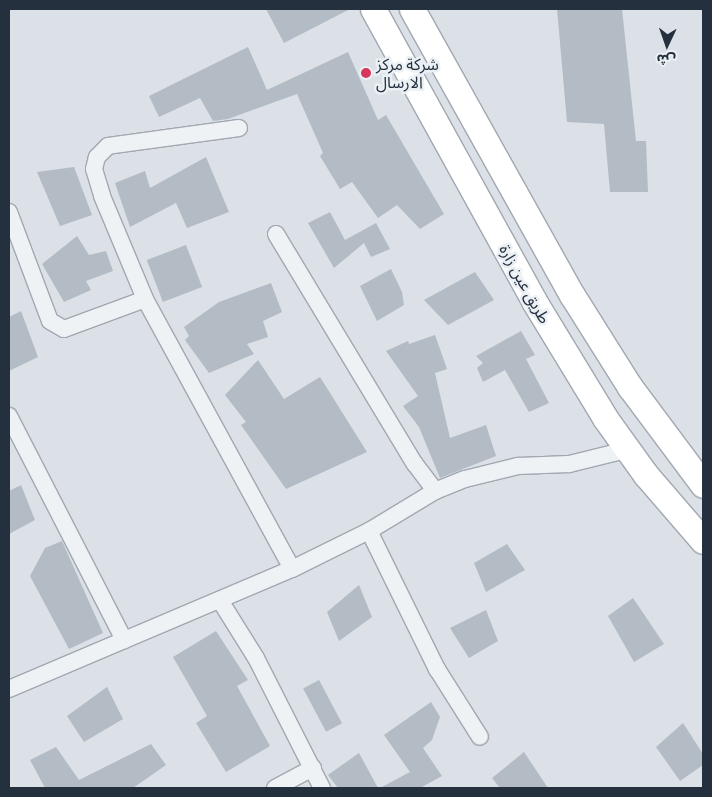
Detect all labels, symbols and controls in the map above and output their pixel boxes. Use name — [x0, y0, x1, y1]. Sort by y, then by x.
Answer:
north arrow — [642, 20, 692, 70]
text: ش — [656, 50, 676, 70]
place label: شركة مركز الارسال — [376, 54, 439, 92]
marker: شركة مركز الارسال — [360, 67, 372, 79]
street label: طريق عين زارة — [495, 241, 555, 327]

